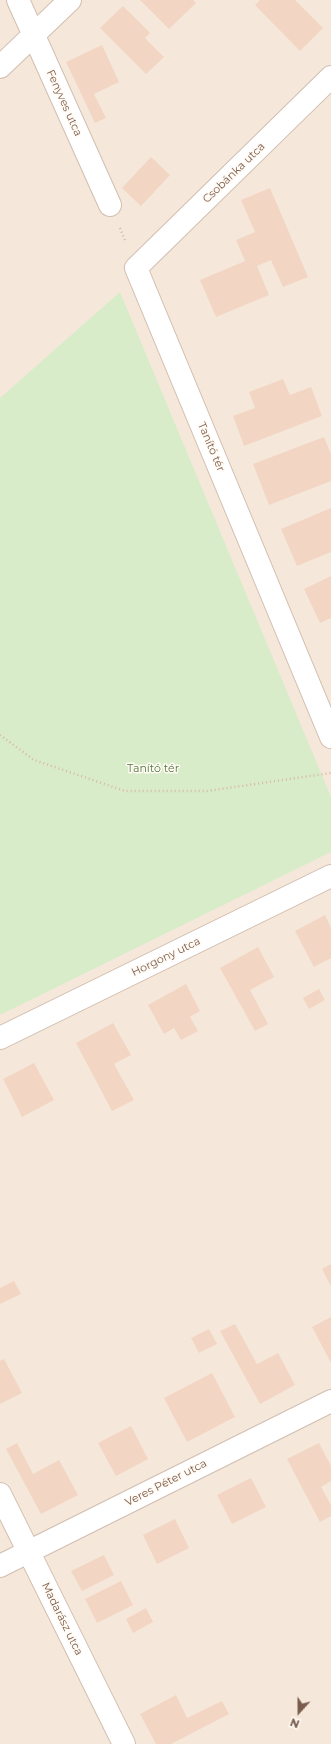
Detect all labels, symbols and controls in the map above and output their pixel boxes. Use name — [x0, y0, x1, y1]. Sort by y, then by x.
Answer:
street label: Fenyves utca — [43, 68, 85, 138]
street label: Csobánka utca — [200, 140, 268, 206]
street label: Tanító tér — [195, 420, 227, 474]
park label: Tanító tér — [127, 762, 179, 776]
street label: Horgony utca — [129, 935, 203, 979]
street label: Veres Péter utca — [123, 1457, 209, 1509]
street label: Madarász utca — [39, 1580, 85, 1658]
north arrow — [279, 1692, 319, 1732]
text: N — [288, 1715, 301, 1731]

